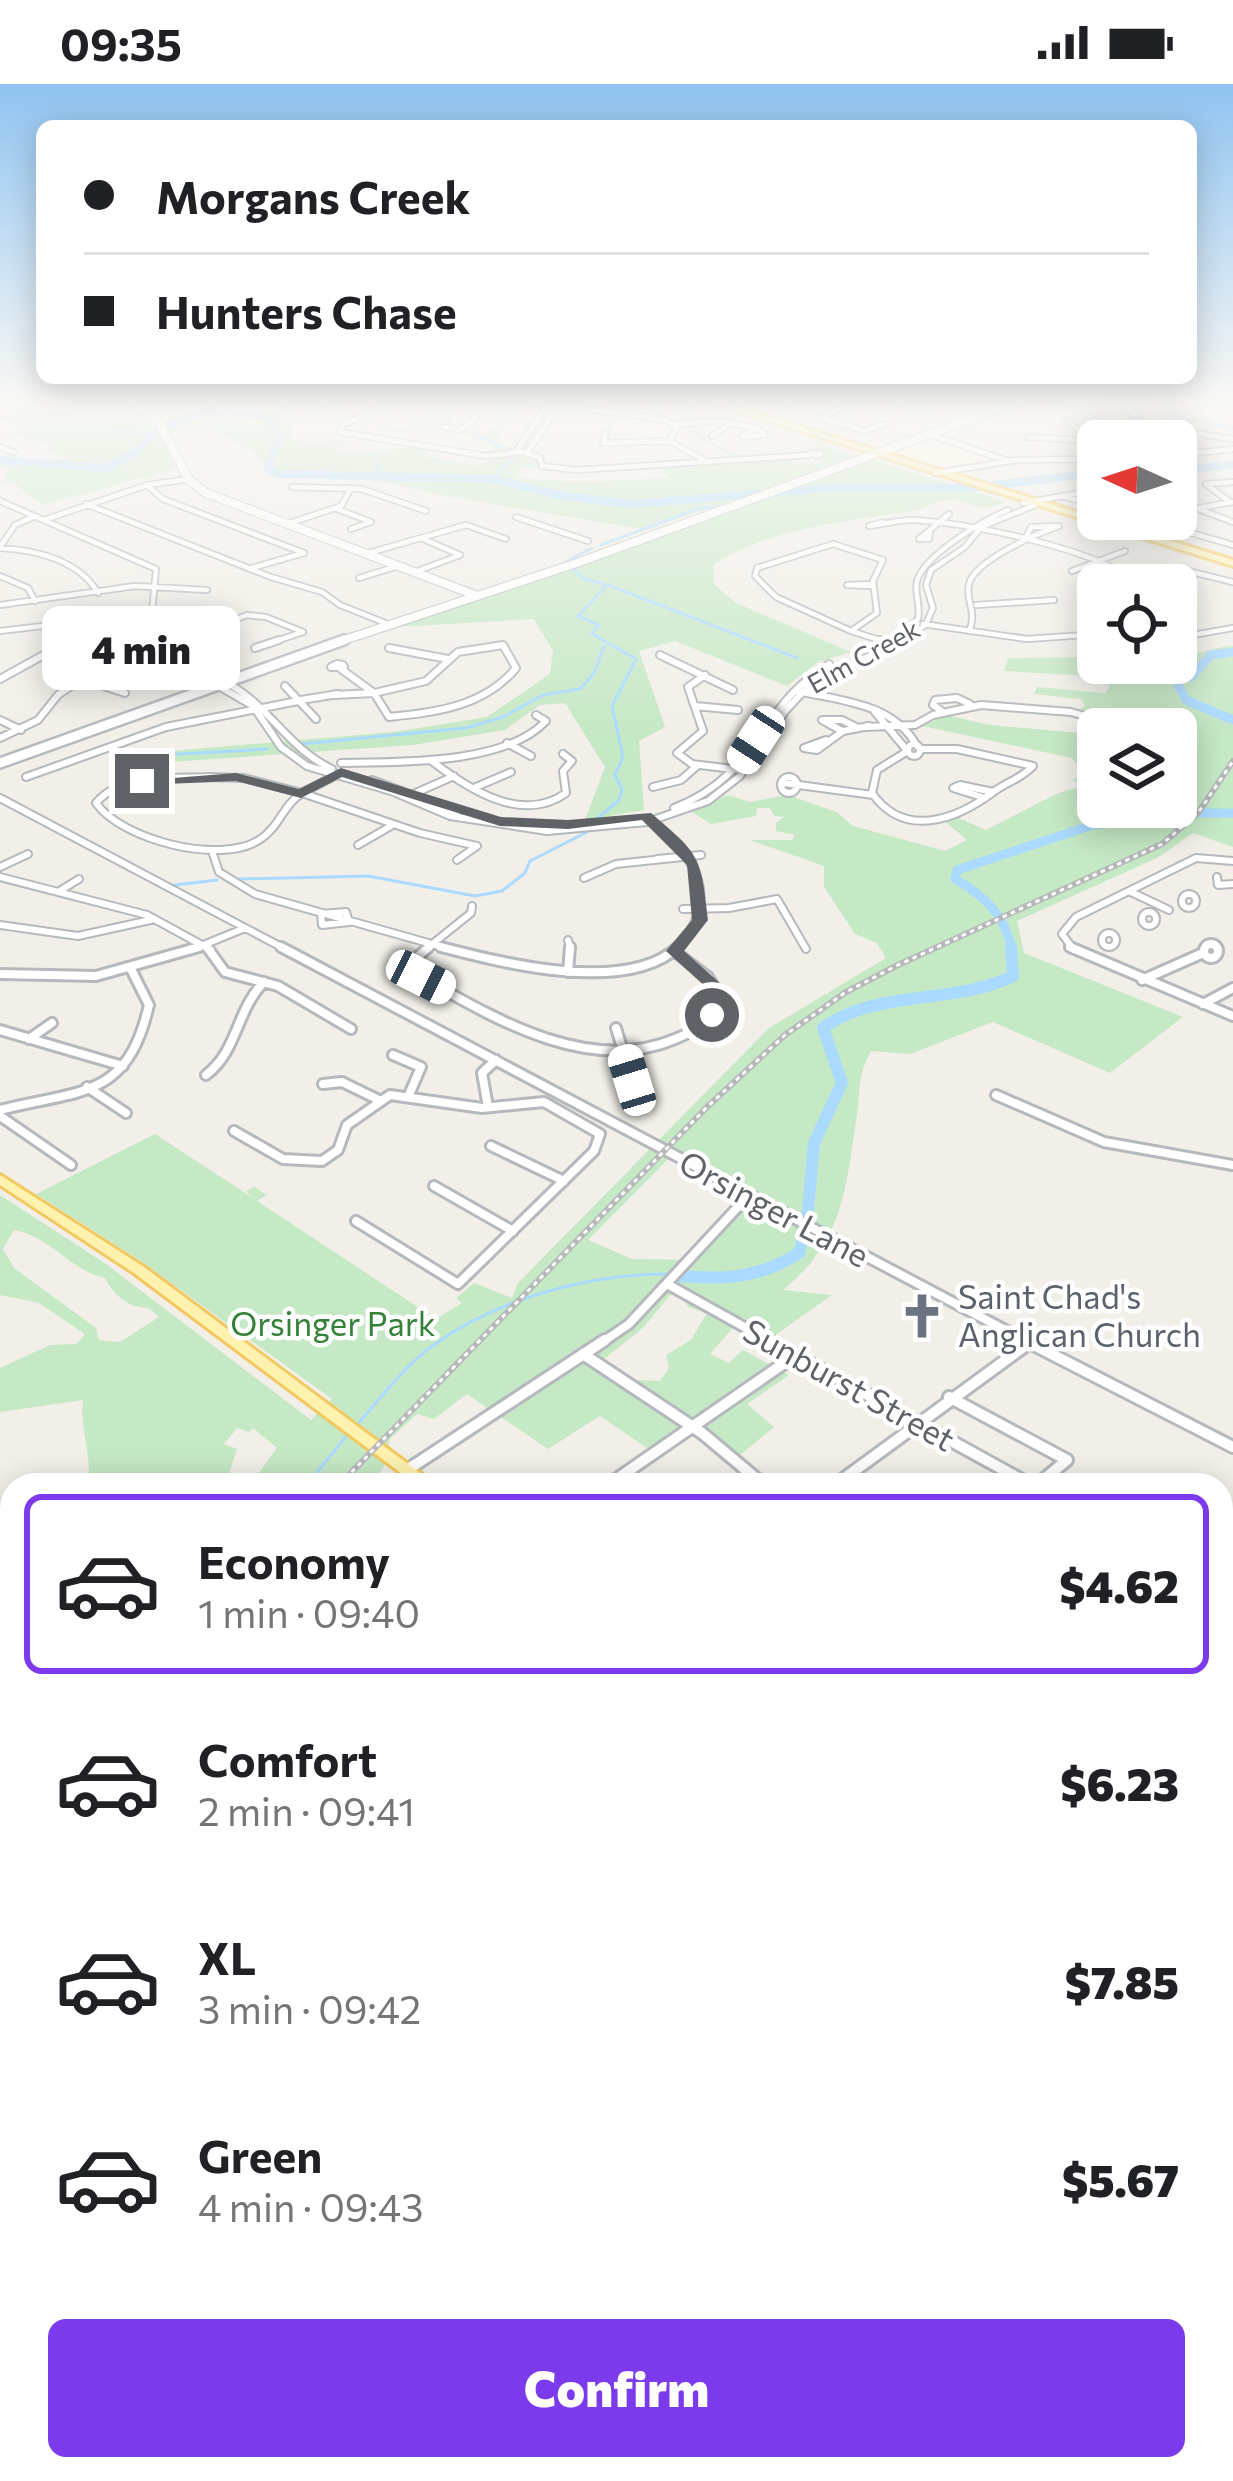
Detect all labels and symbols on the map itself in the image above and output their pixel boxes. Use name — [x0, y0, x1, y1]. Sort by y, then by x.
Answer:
north arrow — [1077, 420, 1197, 540]
callout: 4 min — [43, 607, 241, 691]
street label: Elm Creek — [801, 611, 926, 700]
car — [721, 700, 791, 780]
route end — [115, 754, 169, 808]
car — [381, 945, 461, 1009]
route start — [685, 988, 739, 1042]
car — [604, 1040, 660, 1120]
street label: Orsinger Lane — [673, 1141, 877, 1275]
place label: Saint Chad's Anglican Church — [958, 1275, 1201, 1354]
church icon: Saint Chad's Anglican Church — [897, 1291, 947, 1341]
park label: Orsinger Park — [230, 1302, 436, 1343]
street label: Sunburst Street — [737, 1309, 963, 1459]

